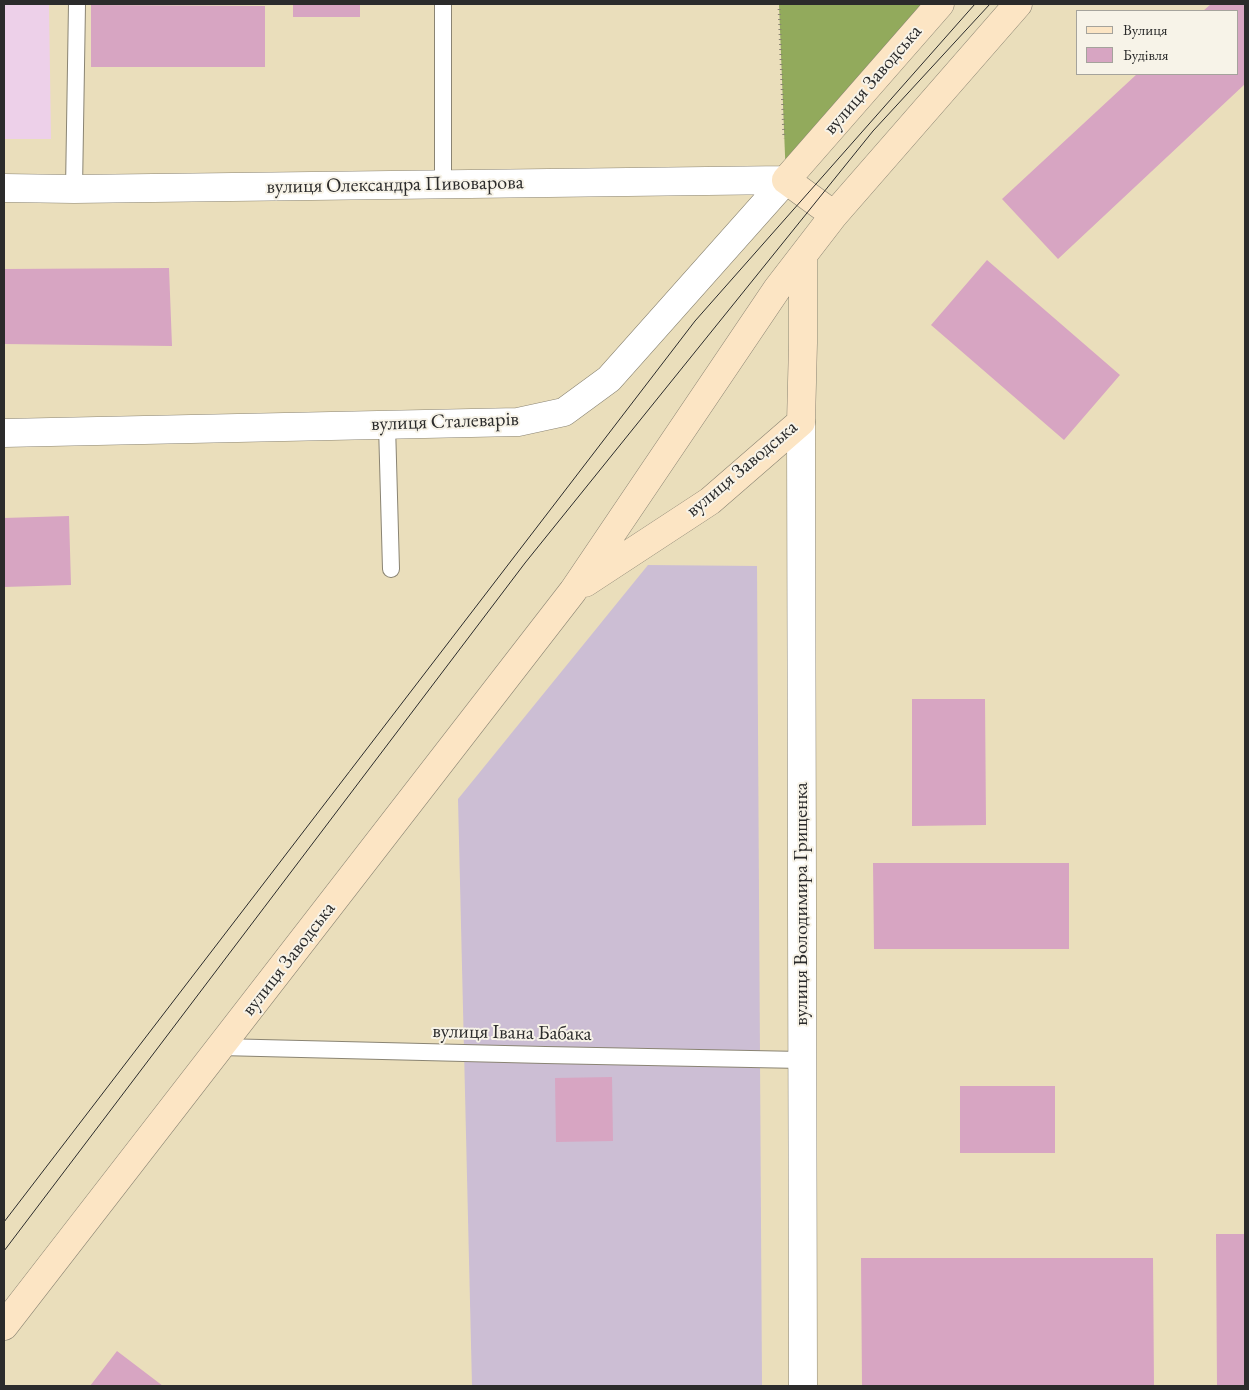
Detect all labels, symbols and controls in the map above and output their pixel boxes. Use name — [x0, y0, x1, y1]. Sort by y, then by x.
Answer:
legend — [1076, 10, 1239, 75]
street label: вулиця Заводська — [819, 20, 927, 140]
text: Вулиця — [1123, 20, 1168, 39]
text: Будівля — [1123, 45, 1169, 64]
street label: вулиця Олександра Пивоварова — [266, 171, 524, 199]
street label: вулиця Сталеварів — [371, 407, 519, 437]
street label: вулиця Заводська — [681, 416, 803, 522]
street label: вулиця Володимира Грищенка — [790, 782, 814, 1026]
street label: вулиця Заводська — [237, 897, 341, 1021]
street label: вулиця Івана Бабака — [432, 1020, 592, 1046]

